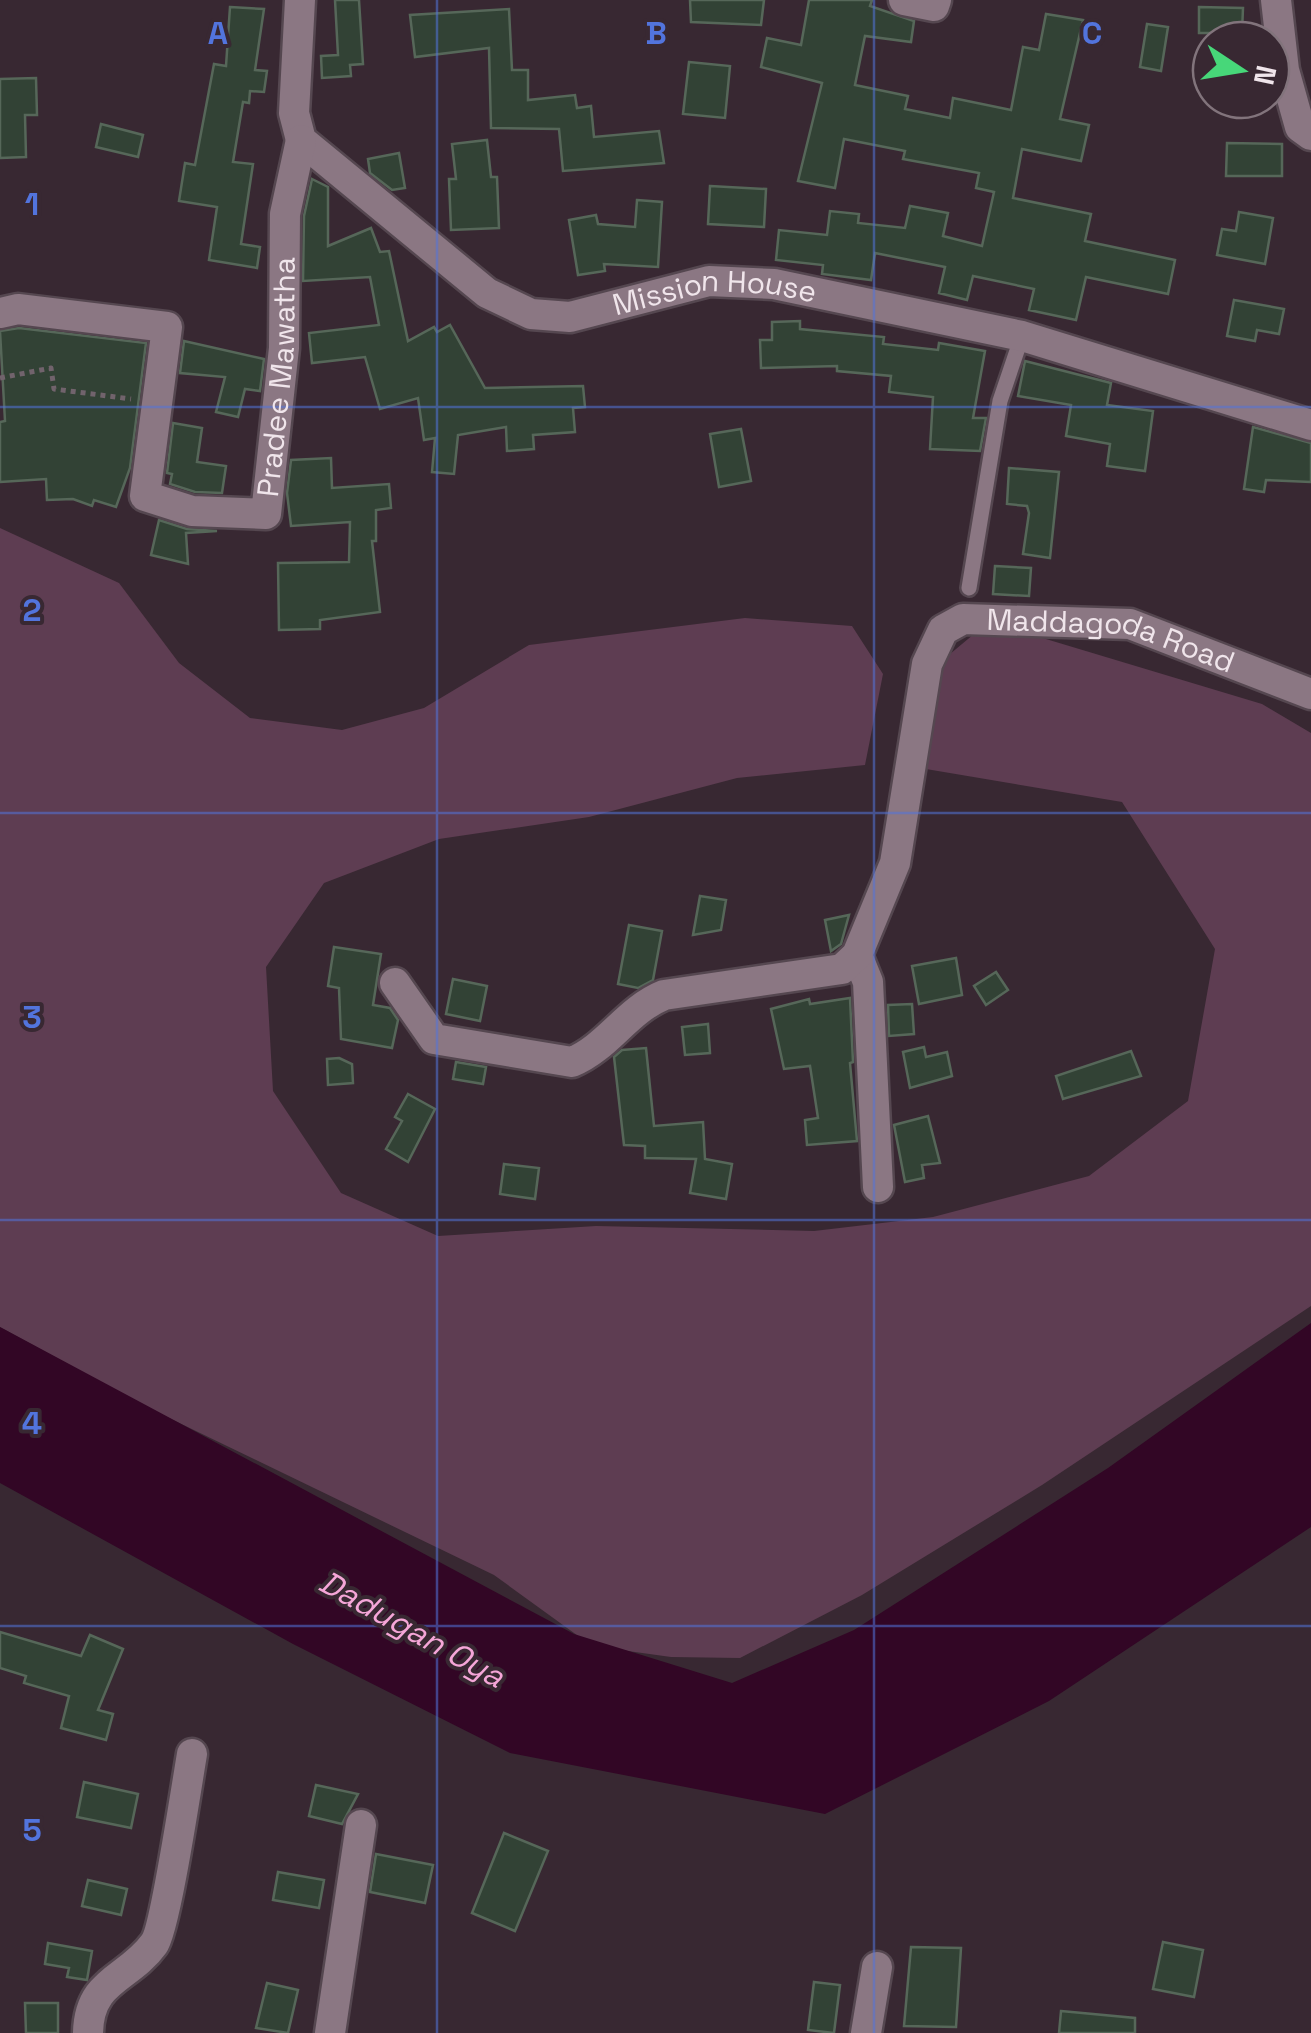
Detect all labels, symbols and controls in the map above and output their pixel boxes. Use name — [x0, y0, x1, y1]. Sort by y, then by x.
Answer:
text: A — [208, 13, 228, 53]
text: B — [645, 13, 667, 53]
text: C — [1082, 13, 1102, 53]
north arrow — [1191, 20, 1291, 120]
text: N — [1246, 62, 1285, 88]
text: 1 — [25, 184, 39, 224]
street label: Pradee Mawatha — [248, 257, 304, 499]
street label: Mission House — [608, 261, 820, 324]
text: 2 — [22, 590, 42, 630]
street label: Maddagoda Road — [986, 600, 1240, 682]
text: 3 — [22, 997, 42, 1037]
text: 4 — [22, 1403, 42, 1443]
water label: Dadugan Oya — [312, 1562, 512, 1697]
text: 5 — [22, 1810, 42, 1850]

